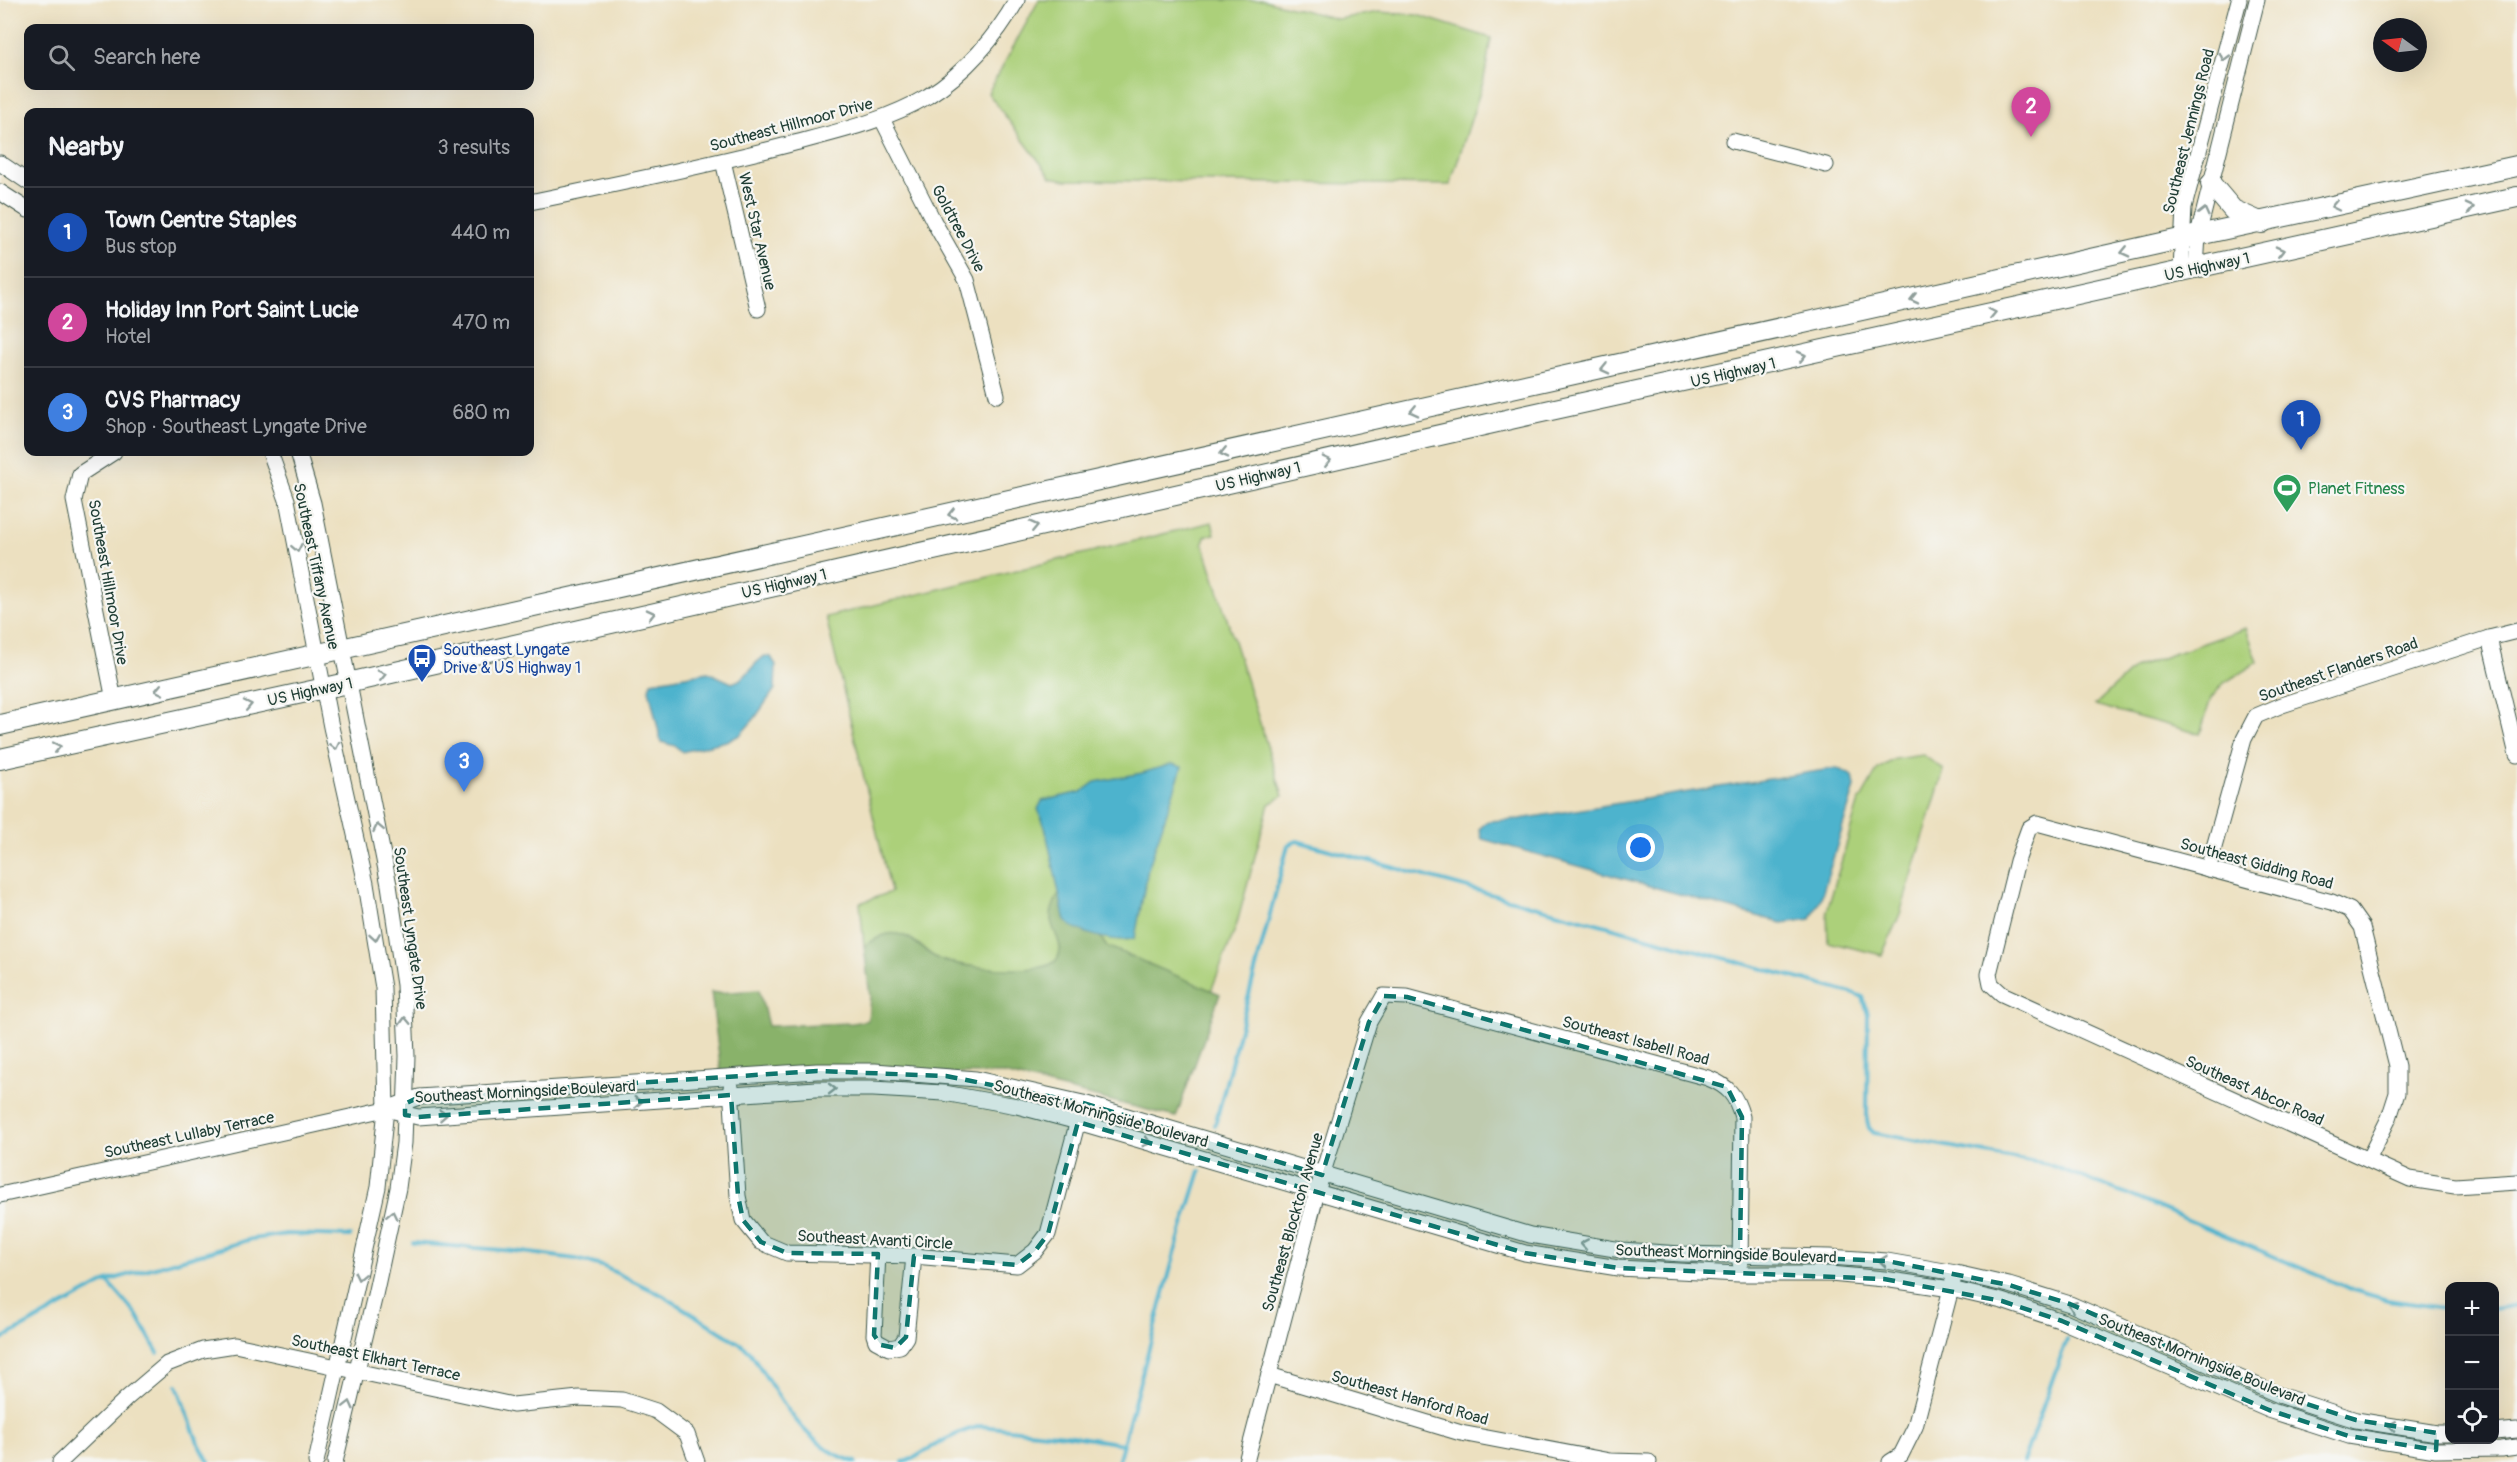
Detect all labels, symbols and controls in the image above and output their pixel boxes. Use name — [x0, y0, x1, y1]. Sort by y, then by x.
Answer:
north arrow — [2373, 18, 2427, 72]
search box — [24, 24, 534, 90]
icon: search — [45, 41, 78, 74]
text: Search here — [93, 43, 200, 71]
street label: Southeast Jennings Road — [2159, 47, 2219, 216]
one-way arrow — [2219, 51, 2231, 61]
pin: 2 — [2012, 88, 2050, 137]
street label: Southeast Hillmoor Drive — [708, 94, 875, 156]
text: Nearby — [48, 131, 124, 163]
text: 3 results — [438, 135, 510, 160]
street label: West Star Avenue — [734, 170, 780, 292]
street label: Goldtree Drive — [927, 181, 990, 276]
one-way arrow — [2330, 199, 2340, 212]
one-way arrow — [2465, 202, 2475, 215]
text: Town Centre Staples — [105, 206, 296, 234]
one-way arrow — [2196, 207, 2209, 217]
text: 1 — [64, 220, 71, 245]
text: 440 m — [451, 220, 510, 245]
text: Bus stop — [105, 234, 177, 259]
one-way arrow — [2120, 244, 2130, 257]
one-way arrow — [2274, 245, 2284, 258]
street label: US Highway 1 — [2163, 248, 2252, 286]
one-way arrow — [1909, 292, 1919, 305]
text: Holiday Inn Port Saint Lucie — [105, 296, 358, 324]
one-way arrow — [1987, 307, 1997, 320]
text: 2 — [62, 310, 73, 335]
text: 470 m — [452, 310, 510, 335]
text: Hotel — [105, 324, 151, 349]
one-way arrow — [1796, 350, 1806, 363]
street label: US Highway 1 — [1689, 353, 1778, 392]
one-way arrow — [1600, 361, 1610, 374]
text: CVS Pharmacy — [105, 386, 240, 414]
text: 3 — [62, 400, 73, 425]
text: 680 m — [453, 400, 510, 425]
pin: 1 — [2282, 400, 2320, 450]
one-way arrow — [1410, 404, 1420, 417]
text: Shop · Southeast Lyngate Drive — [105, 414, 367, 439]
one-way arrow — [1219, 446, 1229, 459]
one-way arrow — [1321, 455, 1331, 468]
street label: US Highway 1 — [1214, 457, 1303, 496]
sports icon: Planet Fitness — [2271, 472, 2303, 514]
place label: Planet Fitness — [2308, 479, 2405, 499]
street label: Southeast Tiffany Avenue — [289, 481, 343, 651]
street label: Southeast Hillmoor Drive — [84, 498, 132, 667]
one-way arrow — [947, 507, 957, 520]
one-way arrow — [1029, 521, 1039, 534]
one-way arrow — [290, 543, 303, 553]
street label: US Highway 1 — [740, 564, 829, 603]
one-way arrow — [646, 608, 656, 621]
street label: Southeast Flanders Road — [2256, 633, 2421, 707]
place label: Southeast Lyngate Drive & US Highway 1 — [443, 640, 581, 678]
bus stop icon: Southeast Lyngate Drive & US Highway 1 — [406, 642, 438, 684]
one-way arrow — [377, 669, 387, 682]
street label: US Highway 1 — [266, 673, 355, 711]
one-way arrow — [154, 683, 164, 696]
one-way arrow — [242, 699, 252, 712]
one-way arrow — [52, 741, 62, 754]
one-way arrow — [328, 741, 341, 751]
pin: 3 — [444, 742, 484, 792]
one-way arrow — [372, 824, 385, 834]
your location — [1626, 833, 1655, 862]
street label: Southeast Gidding Road — [2178, 834, 2336, 894]
street label: Southeast Lyngate Drive — [389, 845, 431, 1011]
one-way arrow — [368, 932, 380, 941]
street label: Southeast Isabell Road — [1560, 1012, 1711, 1070]
one-way arrow — [399, 1017, 412, 1026]
street label: Southeast Abcor Road — [2182, 1051, 2327, 1130]
street label: Southeast Morningside Boulevard — [414, 1076, 636, 1108]
street label: Southeast Morningside Boulevard — [991, 1076, 1210, 1152]
one-way arrow — [828, 1083, 837, 1095]
one-way arrow — [633, 1096, 642, 1109]
street label: Southeast Lullaby Terrace — [102, 1107, 276, 1163]
one-way arrow — [439, 1109, 448, 1122]
street label: Southeast Blockton Avenue — [1258, 1130, 1328, 1314]
one-way arrow — [1141, 1135, 1152, 1147]
one-way arrow — [385, 1210, 398, 1220]
street label: Southeast Avanti Circle — [797, 1226, 953, 1254]
one-way arrow — [1579, 1238, 1589, 1251]
street label: Southeast Morningside Boulevard — [1615, 1240, 1837, 1268]
one-way arrow — [1879, 1255, 1888, 1268]
one-way arrow — [353, 1270, 366, 1280]
map controls — [2445, 1282, 2499, 1444]
button: + — [2445, 1282, 2499, 1336]
one-way arrow — [2068, 1301, 2079, 1313]
street label: Southeast Morningside Boulevard — [2095, 1309, 2308, 1411]
street label: Southeast Elkhart Terrace — [289, 1330, 462, 1386]
button: − — [2445, 1336, 2499, 1390]
street label: Southeast Hanford Road — [1329, 1366, 1491, 1430]
button: locate — [2445, 1390, 2499, 1444]
one-way arrow — [342, 1400, 355, 1410]
one-way arrow — [2387, 1420, 2397, 1433]

